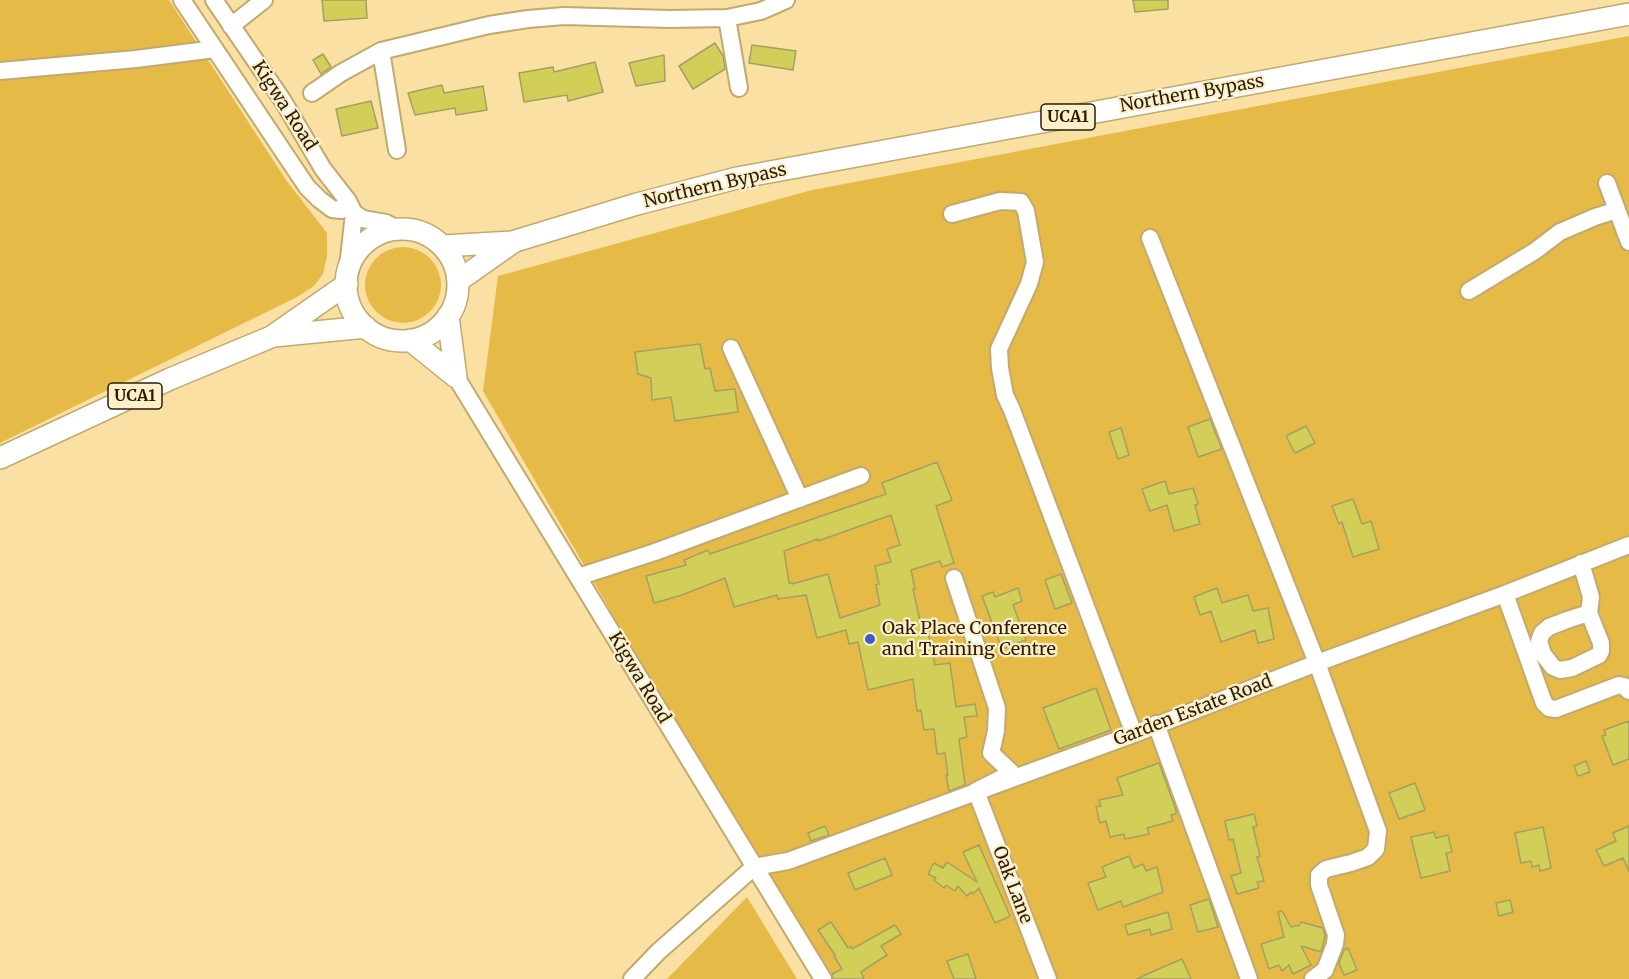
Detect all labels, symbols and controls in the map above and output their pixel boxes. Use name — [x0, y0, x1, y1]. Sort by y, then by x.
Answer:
street label: Kigwa Road — [247, 57, 321, 155]
street label: Northern Bypass — [1118, 71, 1266, 117]
road number: UCA1 — [1041, 104, 1095, 130]
street label: Northern Bypass — [641, 159, 789, 213]
road number: UCA1 — [108, 383, 162, 409]
place label: Oak Place Conference and Training Centre — [882, 618, 1067, 660]
street label: Kigwa Road — [603, 628, 675, 728]
marker: Oak Place Conference and Training Centre — [863, 632, 877, 646]
street label: Garden Estate Road — [1111, 671, 1275, 751]
street label: Oak Lane — [987, 843, 1037, 927]

